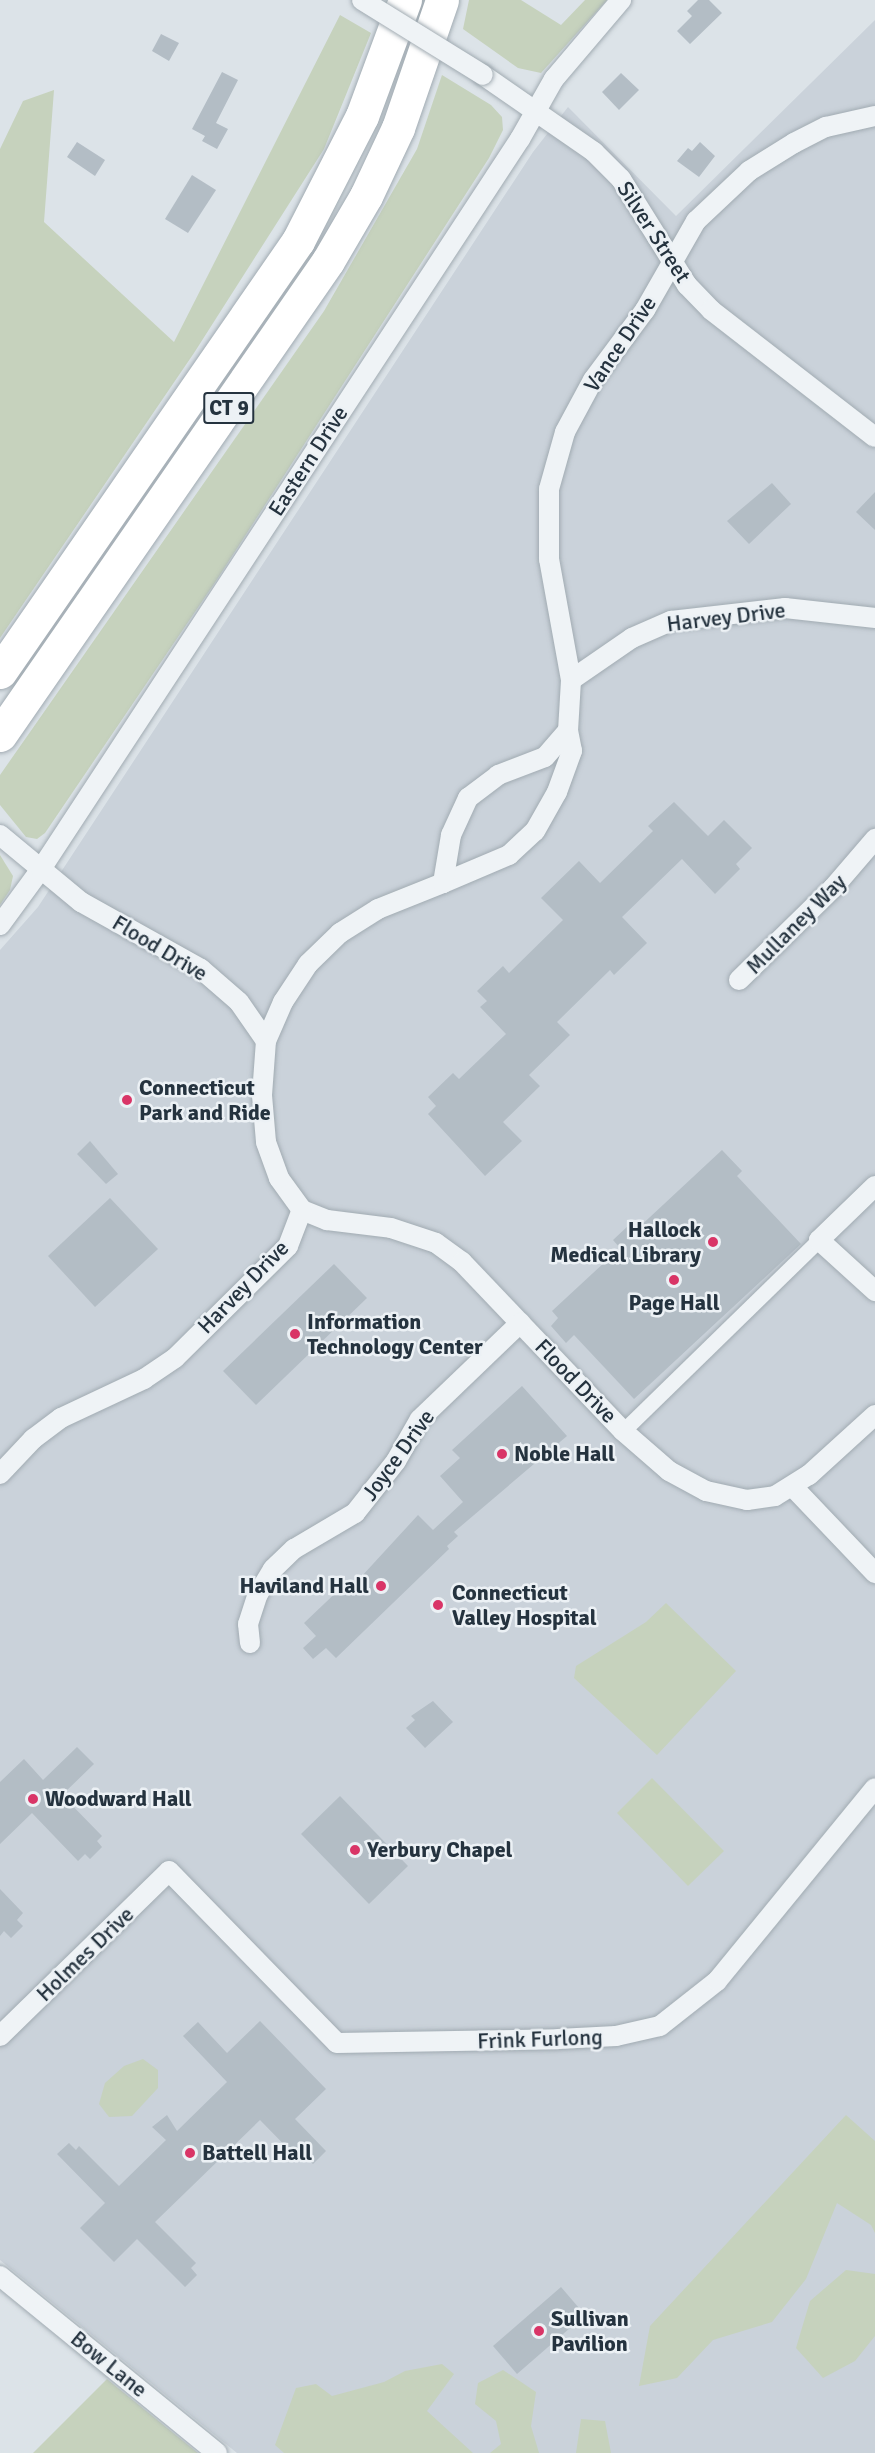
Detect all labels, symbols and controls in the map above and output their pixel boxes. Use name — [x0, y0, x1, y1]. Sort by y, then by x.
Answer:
street label: Silver Street — [612, 176, 696, 288]
street label: Vance Drive — [578, 291, 662, 397]
road number: CT 9 — [202, 390, 256, 426]
street label: Eastern Drive — [263, 401, 353, 521]
street label: Harvey Drive — [665, 597, 787, 637]
street label: Mullaney Way — [740, 868, 852, 980]
street label: Flood Drive — [108, 909, 212, 987]
place label: Connecticut Park and Ride — [139, 1074, 271, 1126]
marker: Connecticut Park and Ride — [120, 1093, 134, 1107]
place label: Hallock Medical Library — [550, 1216, 701, 1268]
street label: Harvey Drive — [192, 1235, 294, 1339]
marker: Hallock Medical Library — [706, 1235, 720, 1249]
marker: Page Hall — [667, 1273, 681, 1287]
place label: Page Hall — [628, 1290, 720, 1316]
place label: Information Technology Center — [307, 1308, 483, 1360]
marker: Information Technology Center — [288, 1327, 302, 1341]
street label: Flood Drive — [530, 1334, 622, 1428]
street label: Joyce Drive — [356, 1404, 440, 1506]
place label: Noble Hall — [514, 1441, 615, 1467]
marker: Noble Hall — [495, 1447, 509, 1461]
place label: Haviland Hall — [239, 1573, 369, 1599]
marker: Haviland Hall — [374, 1579, 388, 1593]
place label: Connecticut Valley Hospital — [452, 1579, 597, 1630]
marker: Connecticut Valley Hospital — [429, 1596, 447, 1614]
place label: Woodward Hall — [45, 1786, 192, 1812]
marker: Woodward Hall — [26, 1792, 40, 1806]
place label: Yerbury Chapel — [367, 1837, 512, 1863]
marker: Yerbury Chapel — [348, 1843, 362, 1857]
street label: Holmes Drive — [31, 1901, 139, 2007]
street label: Frink Furlong — [477, 2024, 603, 2054]
place label: Battell Hall — [202, 2140, 312, 2166]
marker: Battell Hall — [183, 2146, 197, 2160]
place label: Sullivan Pavilion — [551, 2305, 629, 2356]
marker: Sullivan Pavilion — [532, 2324, 546, 2338]
street label: Bow Lane — [65, 2325, 153, 2403]

